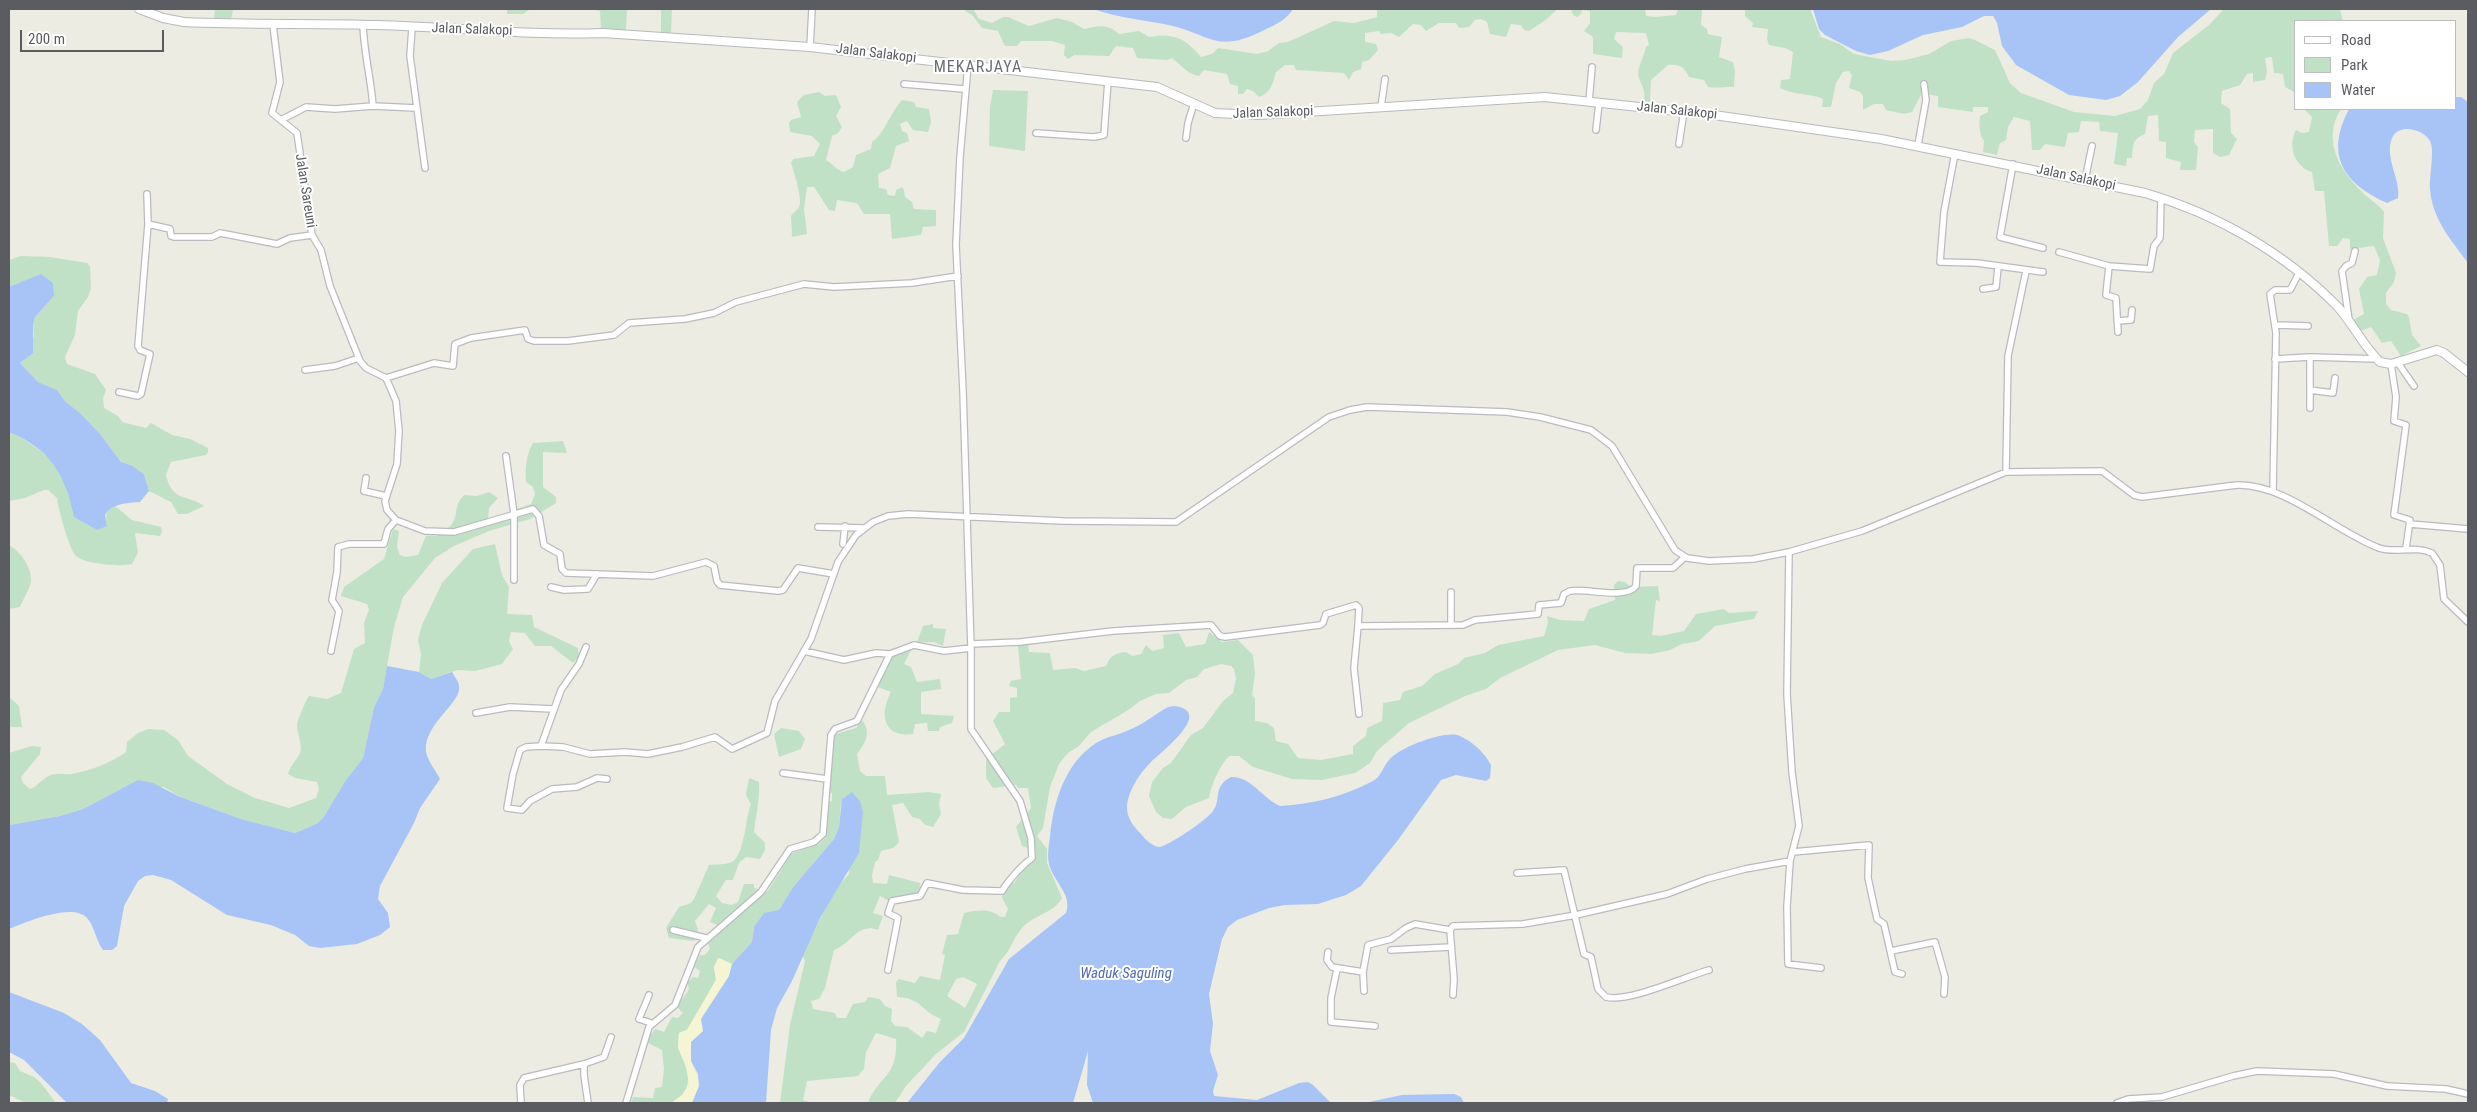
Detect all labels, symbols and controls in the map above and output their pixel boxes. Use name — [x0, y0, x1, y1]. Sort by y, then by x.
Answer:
scale bar — [22, 20, 166, 52]
street label: Jalan Salakopi — [431, 20, 513, 40]
legend — [2294, 20, 2457, 110]
text: 200 m — [28, 30, 65, 48]
text: Road — [2341, 31, 2371, 49]
street label: Jalan Salakopi — [835, 41, 917, 67]
text: Park — [2341, 56, 2368, 74]
district label: MEKARJAYA — [933, 58, 1023, 78]
text: Water — [2341, 81, 2375, 99]
street label: Jalan Salakopi — [1636, 98, 1718, 124]
street label: Jalan Salakopi — [1232, 103, 1314, 123]
street label: Jalan Sareuni — [291, 153, 319, 229]
street label: Jalan Salakopi — [2035, 161, 2117, 195]
water label: Waduk Saguling — [1080, 965, 1172, 983]

